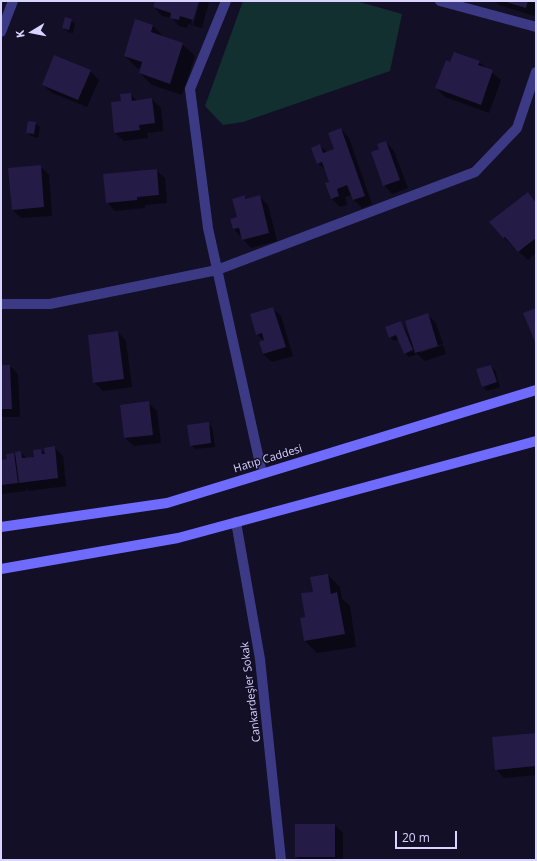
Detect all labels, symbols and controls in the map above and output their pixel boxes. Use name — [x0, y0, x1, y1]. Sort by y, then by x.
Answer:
north arrow — [12, 12, 52, 52]
text: K — [12, 29, 28, 39]
street label: Hatıp Caddesi — [232, 442, 304, 476]
street label: Cankardeşler Sokak — [238, 641, 264, 743]
scale bar — [397, 823, 459, 849]
text: 20 m — [402, 829, 430, 846]

